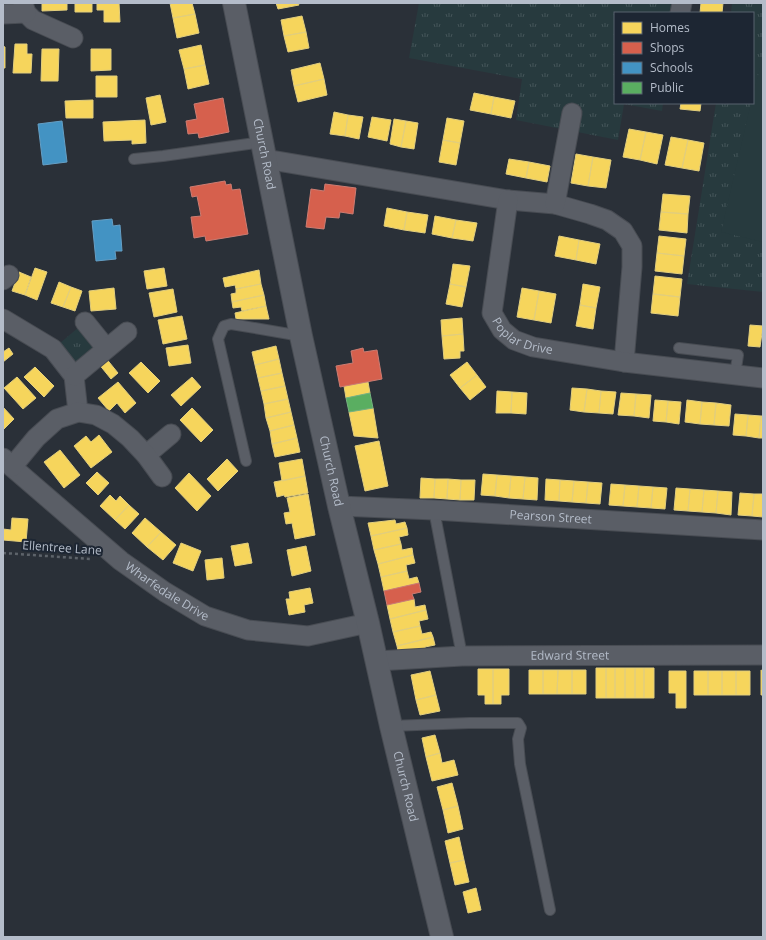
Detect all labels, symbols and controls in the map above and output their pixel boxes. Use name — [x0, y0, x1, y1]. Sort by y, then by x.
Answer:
legend — [614, 12, 754, 104]
text: Homes — [650, 19, 690, 36]
text: Shops — [650, 39, 685, 56]
text: Schools — [650, 59, 693, 76]
text: Public — [650, 79, 684, 96]
street label: Church Road — [249, 117, 280, 191]
street label: Poplar Drive — [488, 314, 554, 358]
street label: Church Road — [316, 434, 348, 508]
street label: Pearson Street — [509, 506, 592, 528]
street label: Ellentree Lane — [22, 536, 103, 559]
street label: Wharfedale Drive — [122, 558, 211, 625]
street label: Edward Street — [530, 647, 609, 664]
street label: Church Road — [389, 749, 423, 823]

